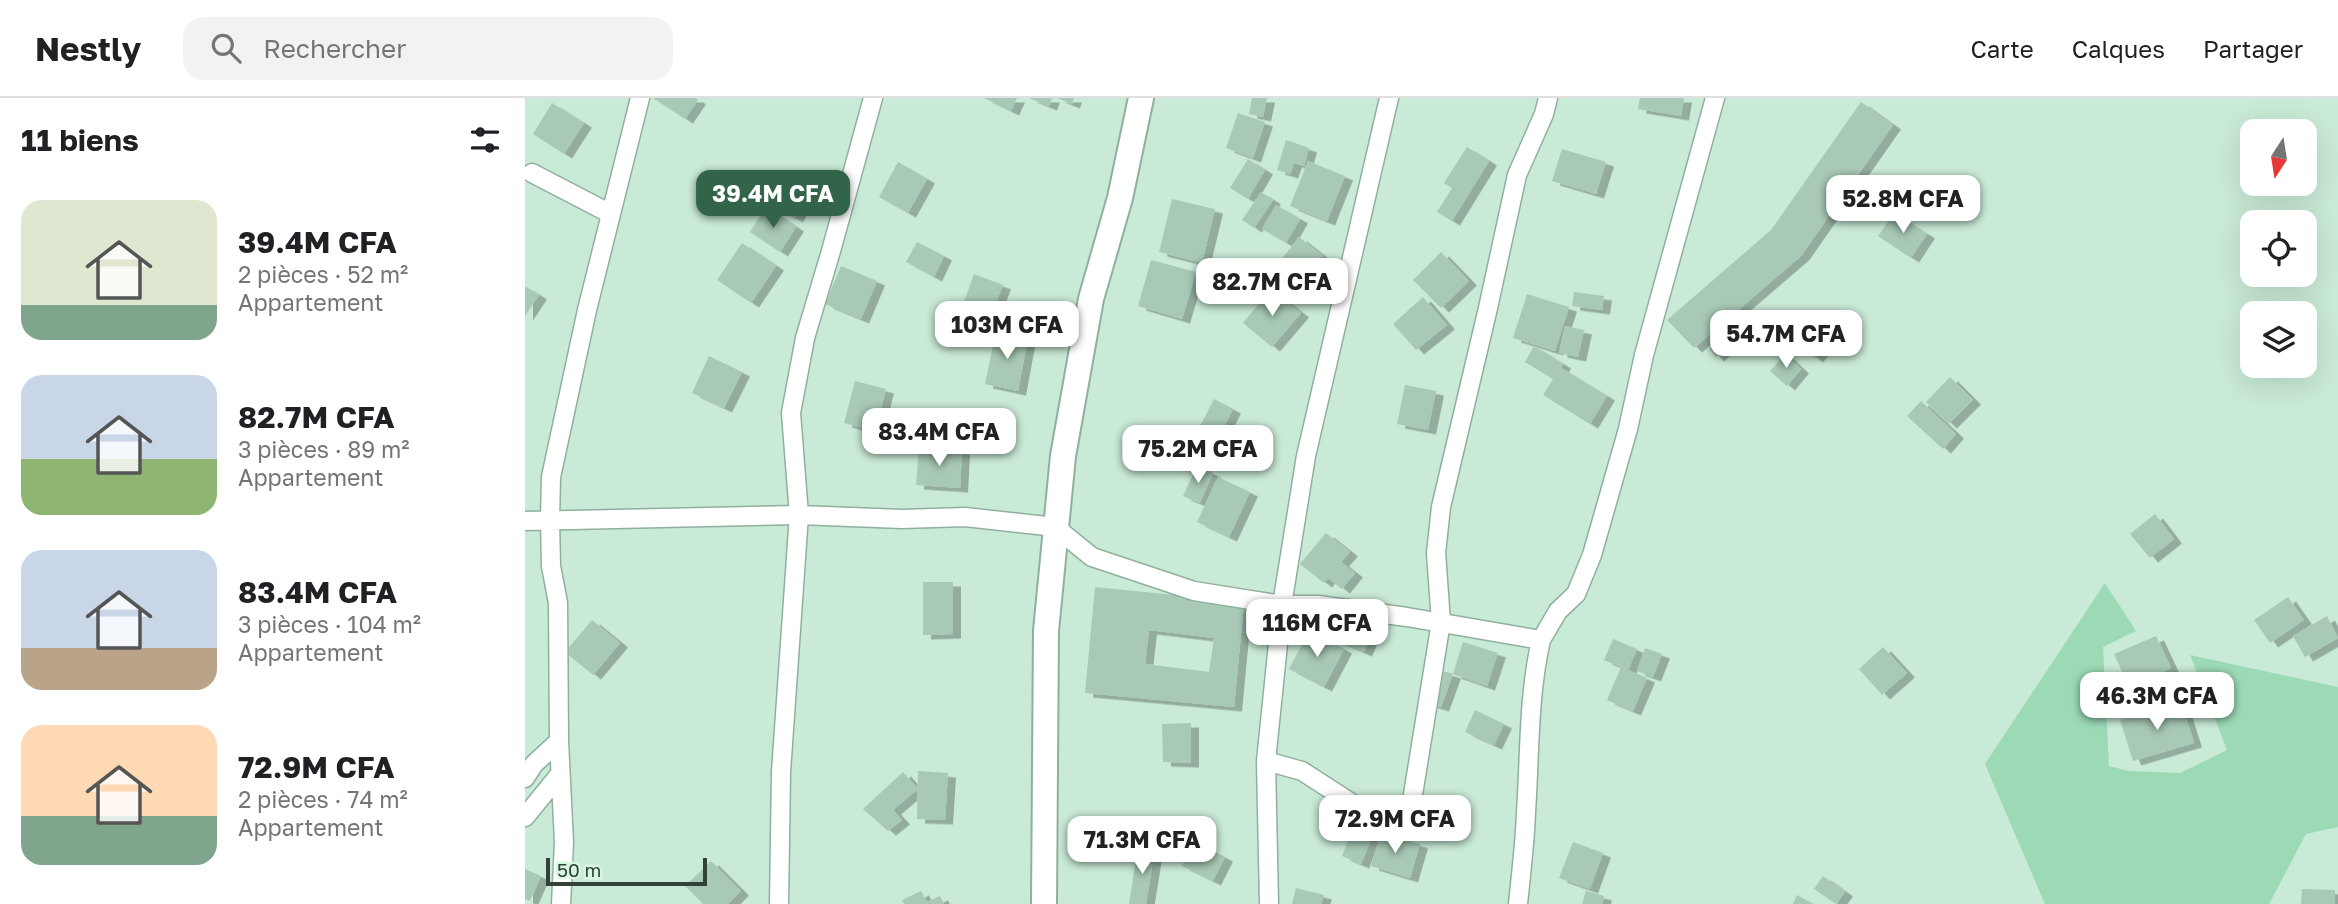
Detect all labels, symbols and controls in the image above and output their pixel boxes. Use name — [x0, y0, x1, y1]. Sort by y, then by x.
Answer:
search box — [183, 17, 673, 80]
text: Nestly — [35, 29, 141, 68]
icon: search — [207, 29, 245, 67]
text: Rechercher — [263, 33, 406, 64]
text: Carte — [1970, 34, 2034, 63]
text: Calques — [2072, 34, 2165, 63]
text: Partager — [2203, 34, 2303, 63]
north arrow — [2240, 119, 2317, 196]
map controls — [2240, 119, 2317, 378]
icon: filters — [466, 121, 504, 159]
text: 11 biens — [21, 122, 139, 158]
pin: 39.4M CFA — [693, 170, 853, 230]
pin: 52.8M CFA — [1823, 176, 1983, 235]
text: 39.4M CFA — [712, 179, 834, 207]
text: 52.8M CFA — [1842, 184, 1964, 212]
button: locate — [2240, 210, 2317, 287]
text: 39.4M CFA — [238, 224, 397, 260]
icon: home — [77, 228, 161, 312]
pin: 82.7M CFA — [1192, 258, 1352, 318]
text: 2 pièces · 52 m² — [238, 260, 408, 288]
text: 82.7M CFA — [1212, 267, 1332, 295]
text: Appartement — [238, 288, 383, 316]
button: layers — [2240, 301, 2317, 378]
pin: 103M CFA — [935, 302, 1079, 361]
text: 103M CFA — [951, 310, 1063, 338]
pin: 54.7M CFA — [1706, 310, 1866, 370]
text: 54.7M CFA — [1726, 319, 1846, 347]
text: 82.7M CFA — [238, 399, 395, 435]
icon: home — [77, 403, 161, 487]
pin: 83.4M CFA — [859, 408, 1019, 468]
text: 83.4M CFA — [878, 417, 1000, 445]
pin: 75.2M CFA — [1118, 426, 1278, 485]
text: 75.2M CFA — [1138, 434, 1258, 462]
text: 3 pièces · 89 m² — [238, 435, 410, 463]
text: Appartement — [238, 463, 383, 491]
text: 83.4M CFA — [238, 574, 397, 610]
icon: home — [77, 578, 161, 662]
pin: 116M CFA — [1245, 600, 1389, 659]
text: 116M CFA — [1262, 608, 1372, 636]
text: 3 pièces · 104 m² — [238, 610, 421, 638]
text: Appartement — [238, 638, 383, 666]
pin: 46.3M CFA — [2077, 672, 2237, 732]
text: 46.3M CFA — [2096, 681, 2218, 709]
text: 72.9M CFA — [238, 749, 394, 785]
icon: home — [77, 753, 161, 837]
text: 2 pièces · 74 m² — [238, 785, 408, 813]
pin: 72.9M CFA — [1315, 796, 1475, 855]
text: 72.9M CFA — [1335, 804, 1455, 832]
text: Appartement — [238, 813, 383, 841]
pin: 71.3M CFA — [1062, 816, 1222, 876]
text: 71.3M CFA — [1083, 825, 1201, 853]
scale bar — [546, 855, 707, 887]
text: 50 m — [557, 858, 601, 881]

